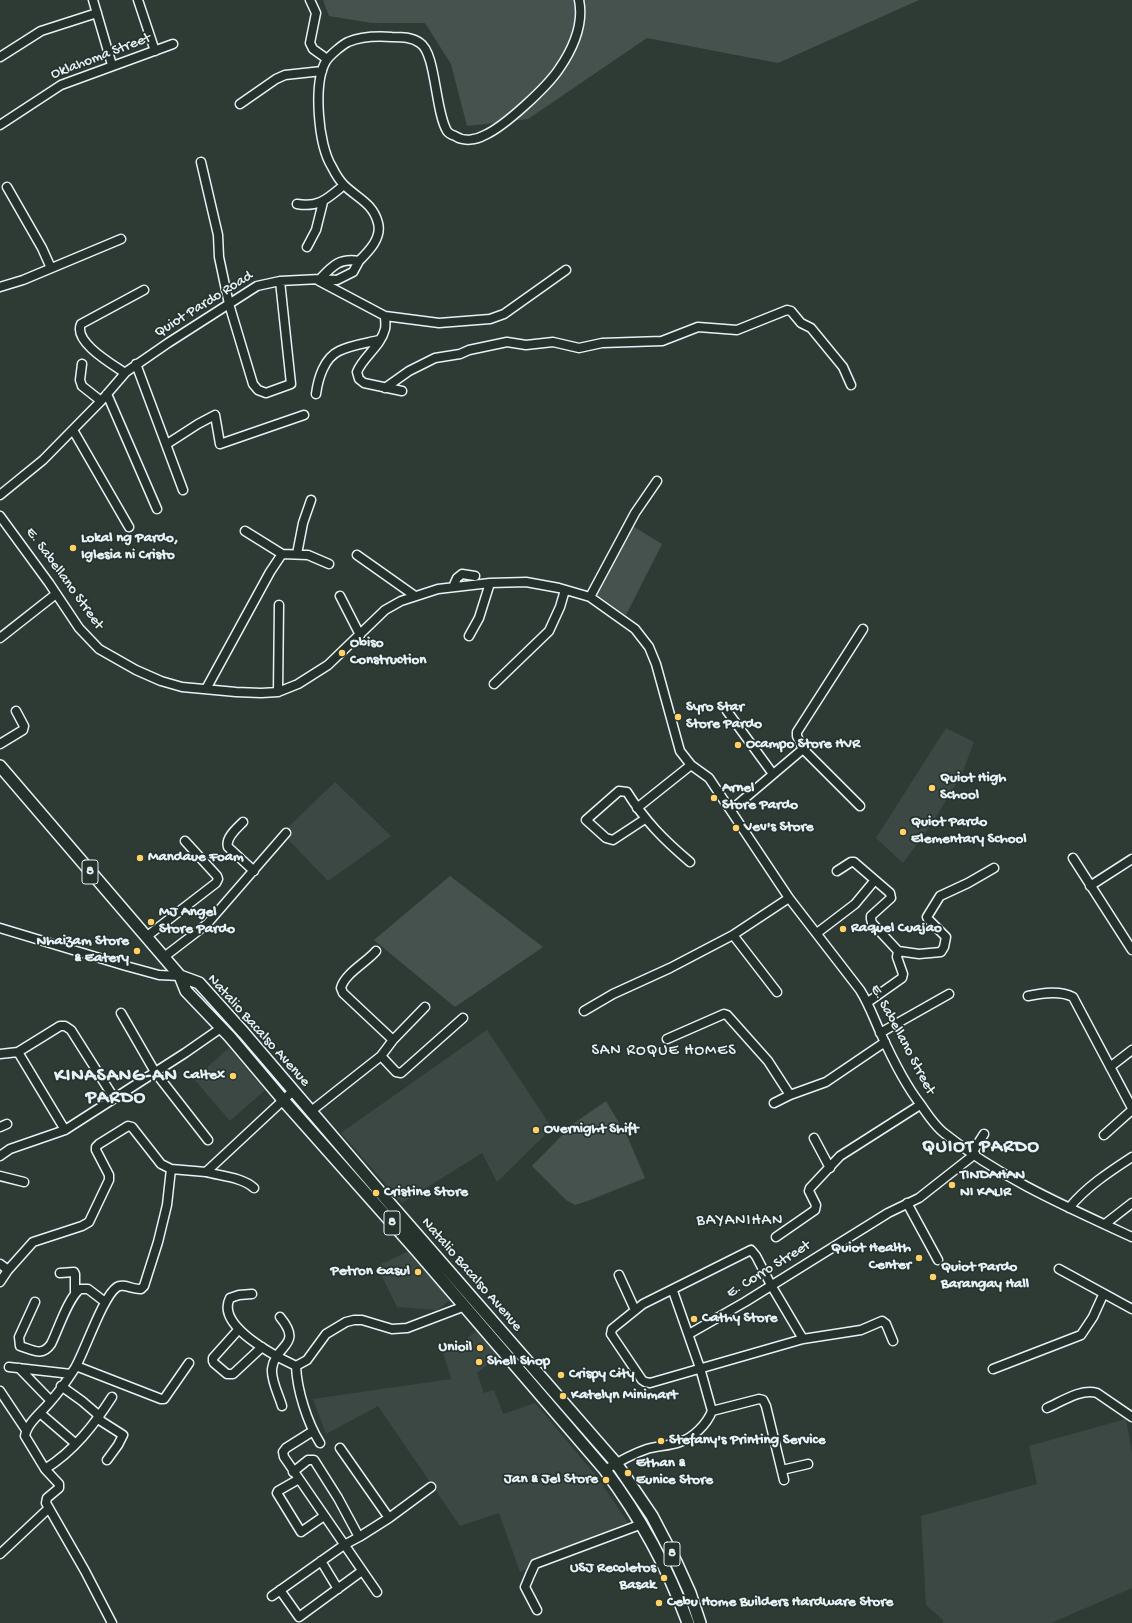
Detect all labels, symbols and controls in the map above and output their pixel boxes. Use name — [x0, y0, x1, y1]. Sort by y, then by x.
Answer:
street label: Oklahoma Street — [48, 30, 154, 84]
street label: Quiot Pardo Road — [151, 268, 257, 342]
street label: E. Sabellano Street — [21, 524, 107, 634]
place label: Lokal ng Pardo, Iglesia ni Cristo — [81, 530, 179, 565]
marker: Lokal ng Pardo, Iglesia ni Cristo — [68, 543, 78, 553]
place label: Obiso Construction — [350, 635, 426, 670]
marker: Obiso Construction — [337, 648, 347, 658]
place label: Syro Star Store Pardo — [686, 699, 762, 734]
marker: Syro Star Store Pardo — [673, 712, 683, 722]
place label: Ocampo Store HVR — [746, 736, 860, 754]
marker: Ocampo Store HVR — [733, 740, 743, 750]
place label: Quiot High School — [940, 770, 1006, 805]
place label: Arnel Store Pardo — [722, 780, 798, 815]
marker: Quiot High School — [927, 783, 937, 793]
marker: Arnel Store Pardo — [709, 793, 719, 803]
place label: Quiot Pardo Elementary School — [911, 814, 1027, 849]
place label: Vev's Store — [744, 819, 813, 837]
marker: Vev's Store — [731, 823, 741, 833]
marker: Quiot Pardo Elementary School — [898, 827, 908, 837]
place label: Mandaue Foam — [148, 849, 244, 867]
marker: Mandaue Foam — [135, 853, 145, 863]
road number: 8 — [82, 860, 98, 884]
place label: MJ Angel Store Pardo — [159, 904, 235, 939]
marker: MJ Angel Store Pardo — [146, 917, 156, 927]
place label: Raquel Cuajao — [851, 920, 942, 938]
marker: Raquel Cuajao — [838, 924, 848, 934]
place label: Nhaizam Store & Eatery — [37, 933, 129, 968]
marker: Nhaizam Store & Eatery — [132, 946, 142, 956]
street label: Natalio Bacalso Avenue — [203, 971, 313, 1091]
street label: E. Sabellano Street — [865, 982, 939, 1098]
district label: SAN ROQUE HOMES — [591, 1042, 737, 1062]
district label: KINASANG-AN PARDO — [54, 1066, 178, 1110]
place label: Caltex — [183, 1067, 225, 1085]
marker: Caltex — [228, 1071, 238, 1081]
place label: Overnight Shift — [544, 1121, 638, 1139]
marker: Overnight Shift — [531, 1125, 541, 1135]
district label: QUIOT PARDO — [922, 1137, 1040, 1159]
place label: TINDAHAN NI KALIR — [960, 1167, 1025, 1202]
marker: TINDAHAN NI KALIR — [947, 1180, 957, 1190]
place label: Cristine Store — [384, 1184, 468, 1202]
marker: Cristine Store — [371, 1188, 381, 1198]
road number: 8 — [384, 1211, 400, 1235]
district label: BAYANIHAN — [697, 1212, 783, 1232]
street label: Natalio Bacalso Avenue — [417, 1214, 525, 1336]
street label: E. Corro Street — [724, 1237, 814, 1303]
place label: Quiot Health Center — [831, 1240, 911, 1275]
marker: Quiot Health Center — [914, 1253, 924, 1263]
place label: Quiot Pardo Barangay Hall — [941, 1259, 1029, 1294]
place label: Petron Gasul — [330, 1263, 410, 1281]
marker: Petron Gasul — [413, 1267, 423, 1277]
marker: Quiot Pardo Barangay Hall — [928, 1272, 938, 1282]
place label: Cathy Store — [702, 1310, 777, 1328]
marker: Cathy Store — [689, 1314, 699, 1324]
place label: Unioil — [439, 1339, 472, 1357]
marker: Unioil — [475, 1343, 485, 1353]
place label: Shell Shop — [487, 1353, 550, 1371]
marker: Shell Shop — [474, 1357, 484, 1367]
place label: Crispy City — [569, 1366, 634, 1384]
marker: Crispy City — [556, 1370, 566, 1380]
place label: Katelyn Minimart — [571, 1387, 677, 1405]
marker: Katelyn Minimart — [558, 1391, 568, 1401]
place label: Stefany's Printing Service — [669, 1432, 825, 1450]
marker: Stefany's Printing Service — [656, 1436, 666, 1446]
place label: Ethan & Eunice Store — [636, 1455, 713, 1490]
marker: Ethan & Eunice Store — [623, 1468, 633, 1478]
place label: Jan & Jel Store — [504, 1471, 598, 1489]
marker: Jan & Jel Store — [601, 1475, 611, 1485]
road number: 8 — [664, 1542, 680, 1566]
place label: USJ Recoletos Basak — [570, 1560, 656, 1595]
marker: USJ Recoletos Basak — [659, 1573, 669, 1583]
place label: Cebu Home Builders Hardware Store — [667, 1594, 893, 1612]
marker: Cebu Home Builders Hardware Store — [654, 1598, 664, 1608]

